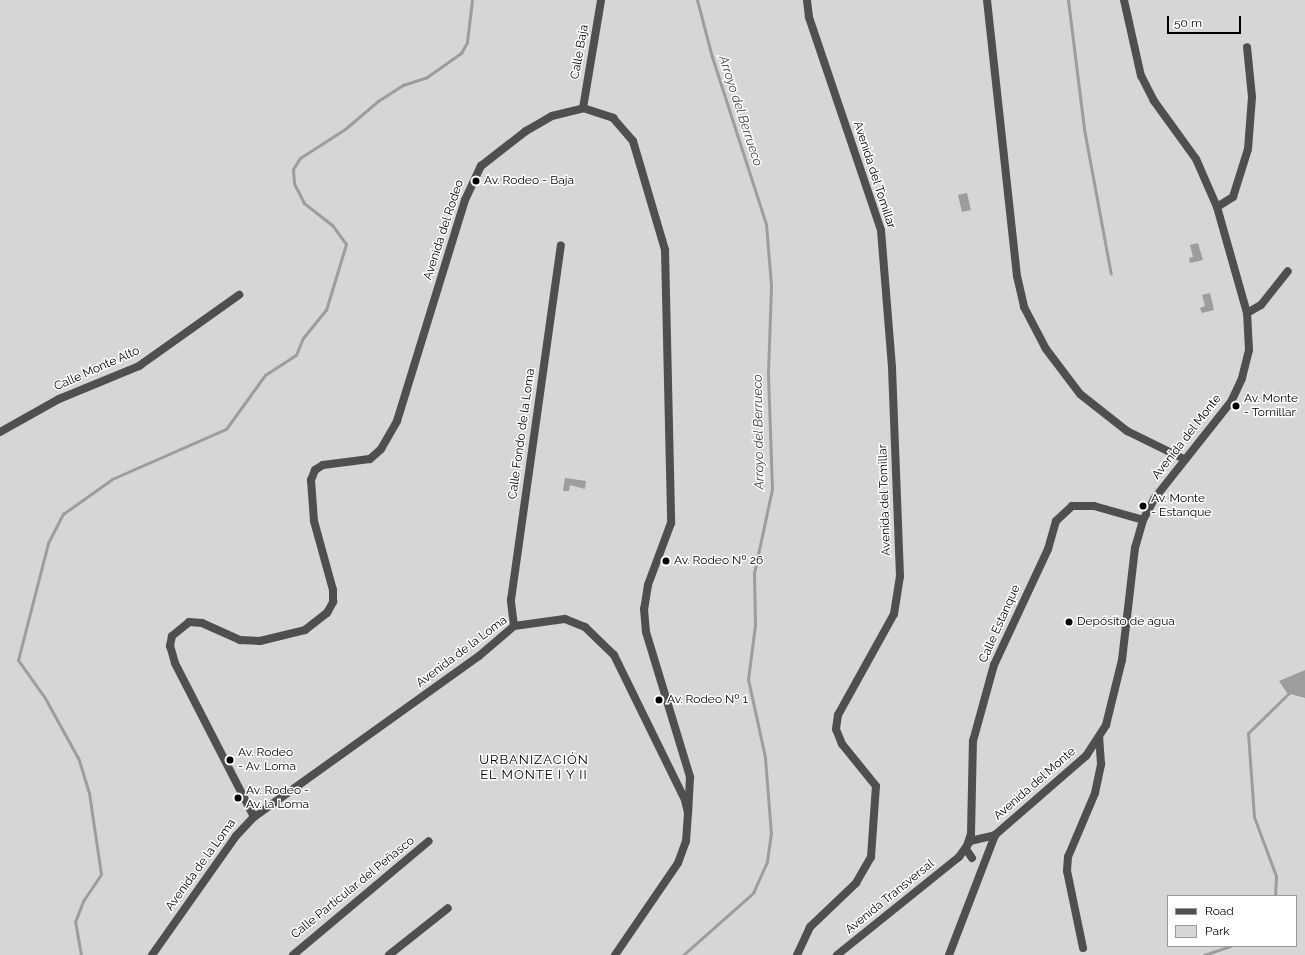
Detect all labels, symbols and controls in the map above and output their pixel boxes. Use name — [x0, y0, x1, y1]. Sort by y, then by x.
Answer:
scale bar — [1169, 8, 1243, 34]
text: 50 m — [1174, 16, 1202, 30]
street label: Calle Baja — [568, 24, 592, 80]
water label: Arroyo del Berrueco — [715, 54, 765, 168]
street label: Avenida del Tomillar — [850, 119, 898, 231]
place label: Av. Rodeo - Baja — [484, 174, 574, 188]
marker: Av. Rodeo - Baja — [471, 176, 481, 186]
street label: Avenida del Rodeo — [421, 178, 467, 282]
street label: Calle Monte Alto — [52, 344, 142, 394]
street label: Calle Fondo de la Loma — [506, 368, 538, 500]
water label: Arroyo del Berrueco — [750, 374, 768, 490]
street label: Avenida del Monte — [1149, 392, 1225, 482]
place label: Av. Monte - Tomillar — [1244, 392, 1298, 420]
marker: Av. Monte - Tomillar — [1231, 401, 1241, 411]
street label: Avenida del Tomillar — [876, 444, 894, 556]
place label: Av. Monte - Estanque — [1151, 492, 1211, 520]
marker: Av. Monte - Estanque — [1138, 501, 1148, 511]
place label: Av. Rodeo Nº 26 — [674, 554, 763, 568]
marker: Av. Rodeo Nº 26 — [661, 556, 671, 566]
street label: Calle Estanque — [976, 583, 1024, 665]
street label: Avenida de la Loma — [414, 613, 510, 691]
place label: Depósito de agua — [1077, 615, 1175, 629]
marker: Depósito de agua — [1064, 617, 1074, 627]
place label: Av. Rodeo Nº 1 — [667, 693, 748, 707]
marker: Av. Rodeo Nº 1 — [654, 695, 664, 705]
street label: Avenida del Monte — [991, 744, 1079, 824]
place label: Av. Rodeo - Av. Loma — [238, 746, 296, 774]
district label: URBANIZACIÓN EL MONTE I Y II — [479, 753, 589, 784]
marker: Av. Rodeo - Av. Loma — [225, 755, 235, 765]
place label: Av. Rodeo - Av. la Loma — [246, 784, 309, 812]
marker: Av. Rodeo - Av. la Loma — [233, 793, 243, 803]
street label: Avenida de la Loma — [163, 816, 239, 914]
street label: Calle Particular del Peñasco — [288, 834, 418, 942]
street label: Avenida Transversal — [843, 857, 937, 937]
legend — [1167, 895, 1297, 947]
text: Road — [1205, 904, 1234, 918]
text: Park — [1205, 924, 1230, 938]

